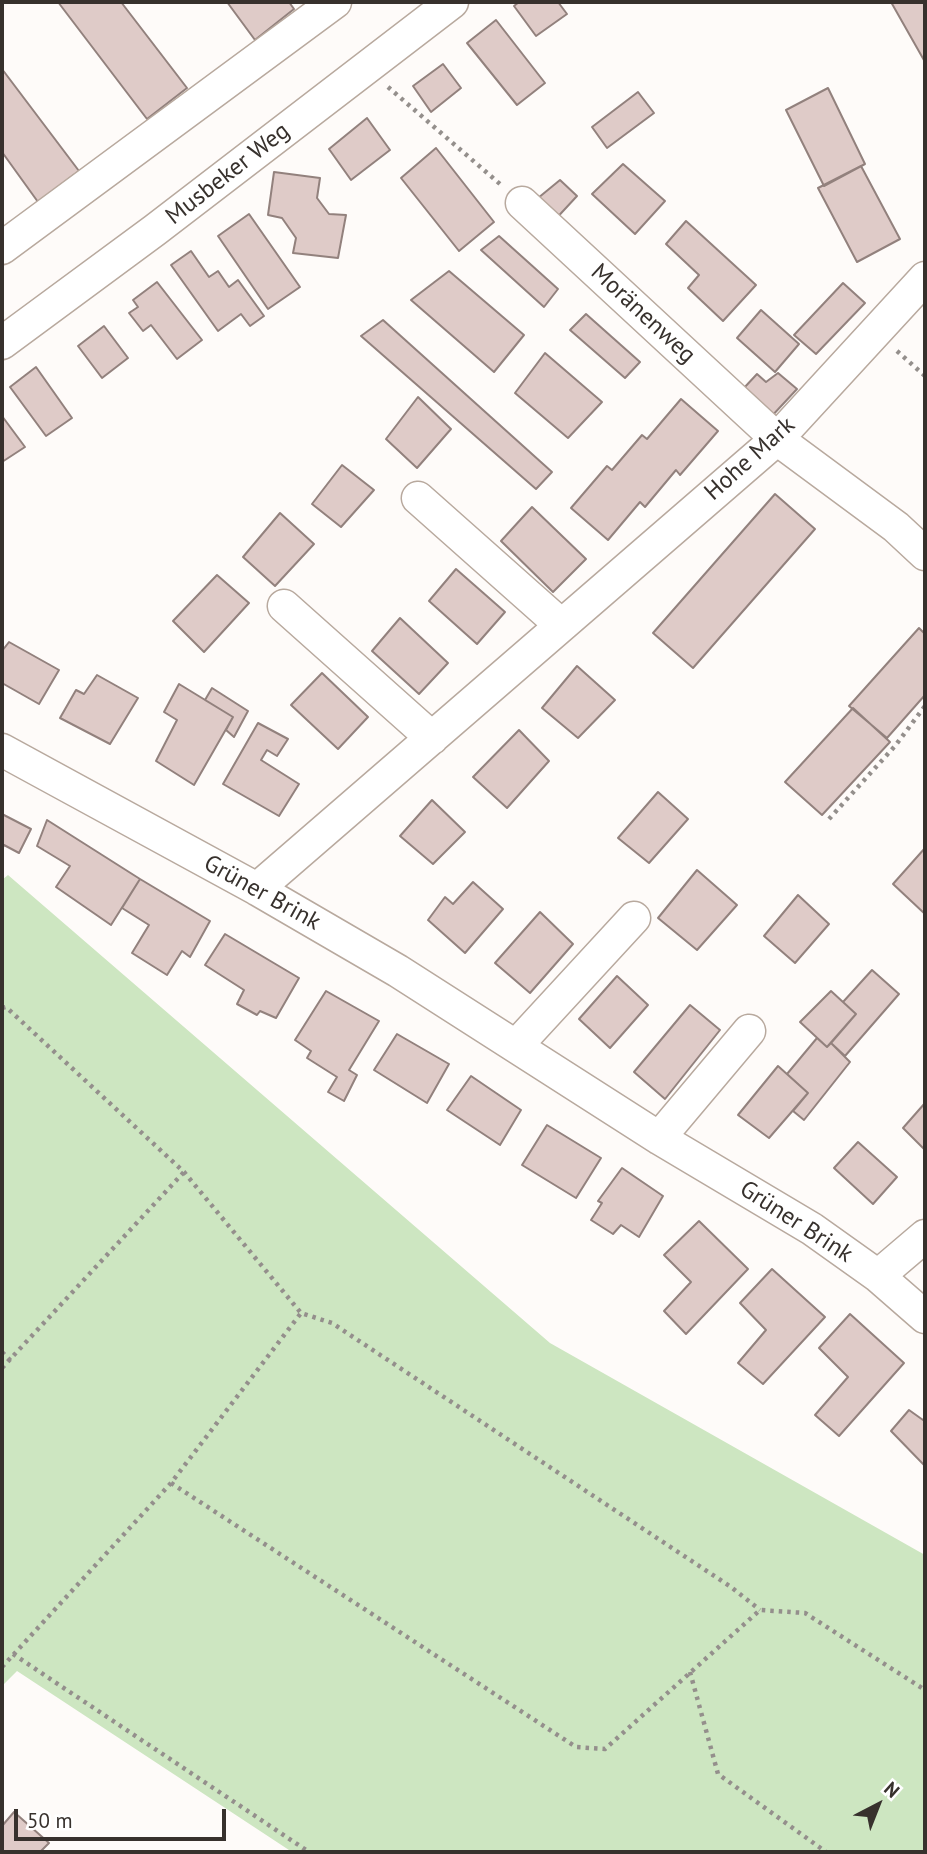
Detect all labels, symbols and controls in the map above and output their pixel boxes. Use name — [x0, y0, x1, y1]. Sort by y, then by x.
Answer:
street label: Musbeker Weg — [160, 117, 296, 231]
street label: Moränenweg — [585, 258, 701, 370]
street label: Hohe Mark — [699, 411, 801, 507]
street label: Grüner Brink — [199, 849, 325, 937]
street label: Grüner Brink — [734, 1175, 858, 1269]
north arrow — [843, 1770, 913, 1840]
text: N — [879, 1776, 905, 1802]
scale bar — [18, 1794, 229, 1838]
text: 50 m — [27, 1807, 73, 1834]

